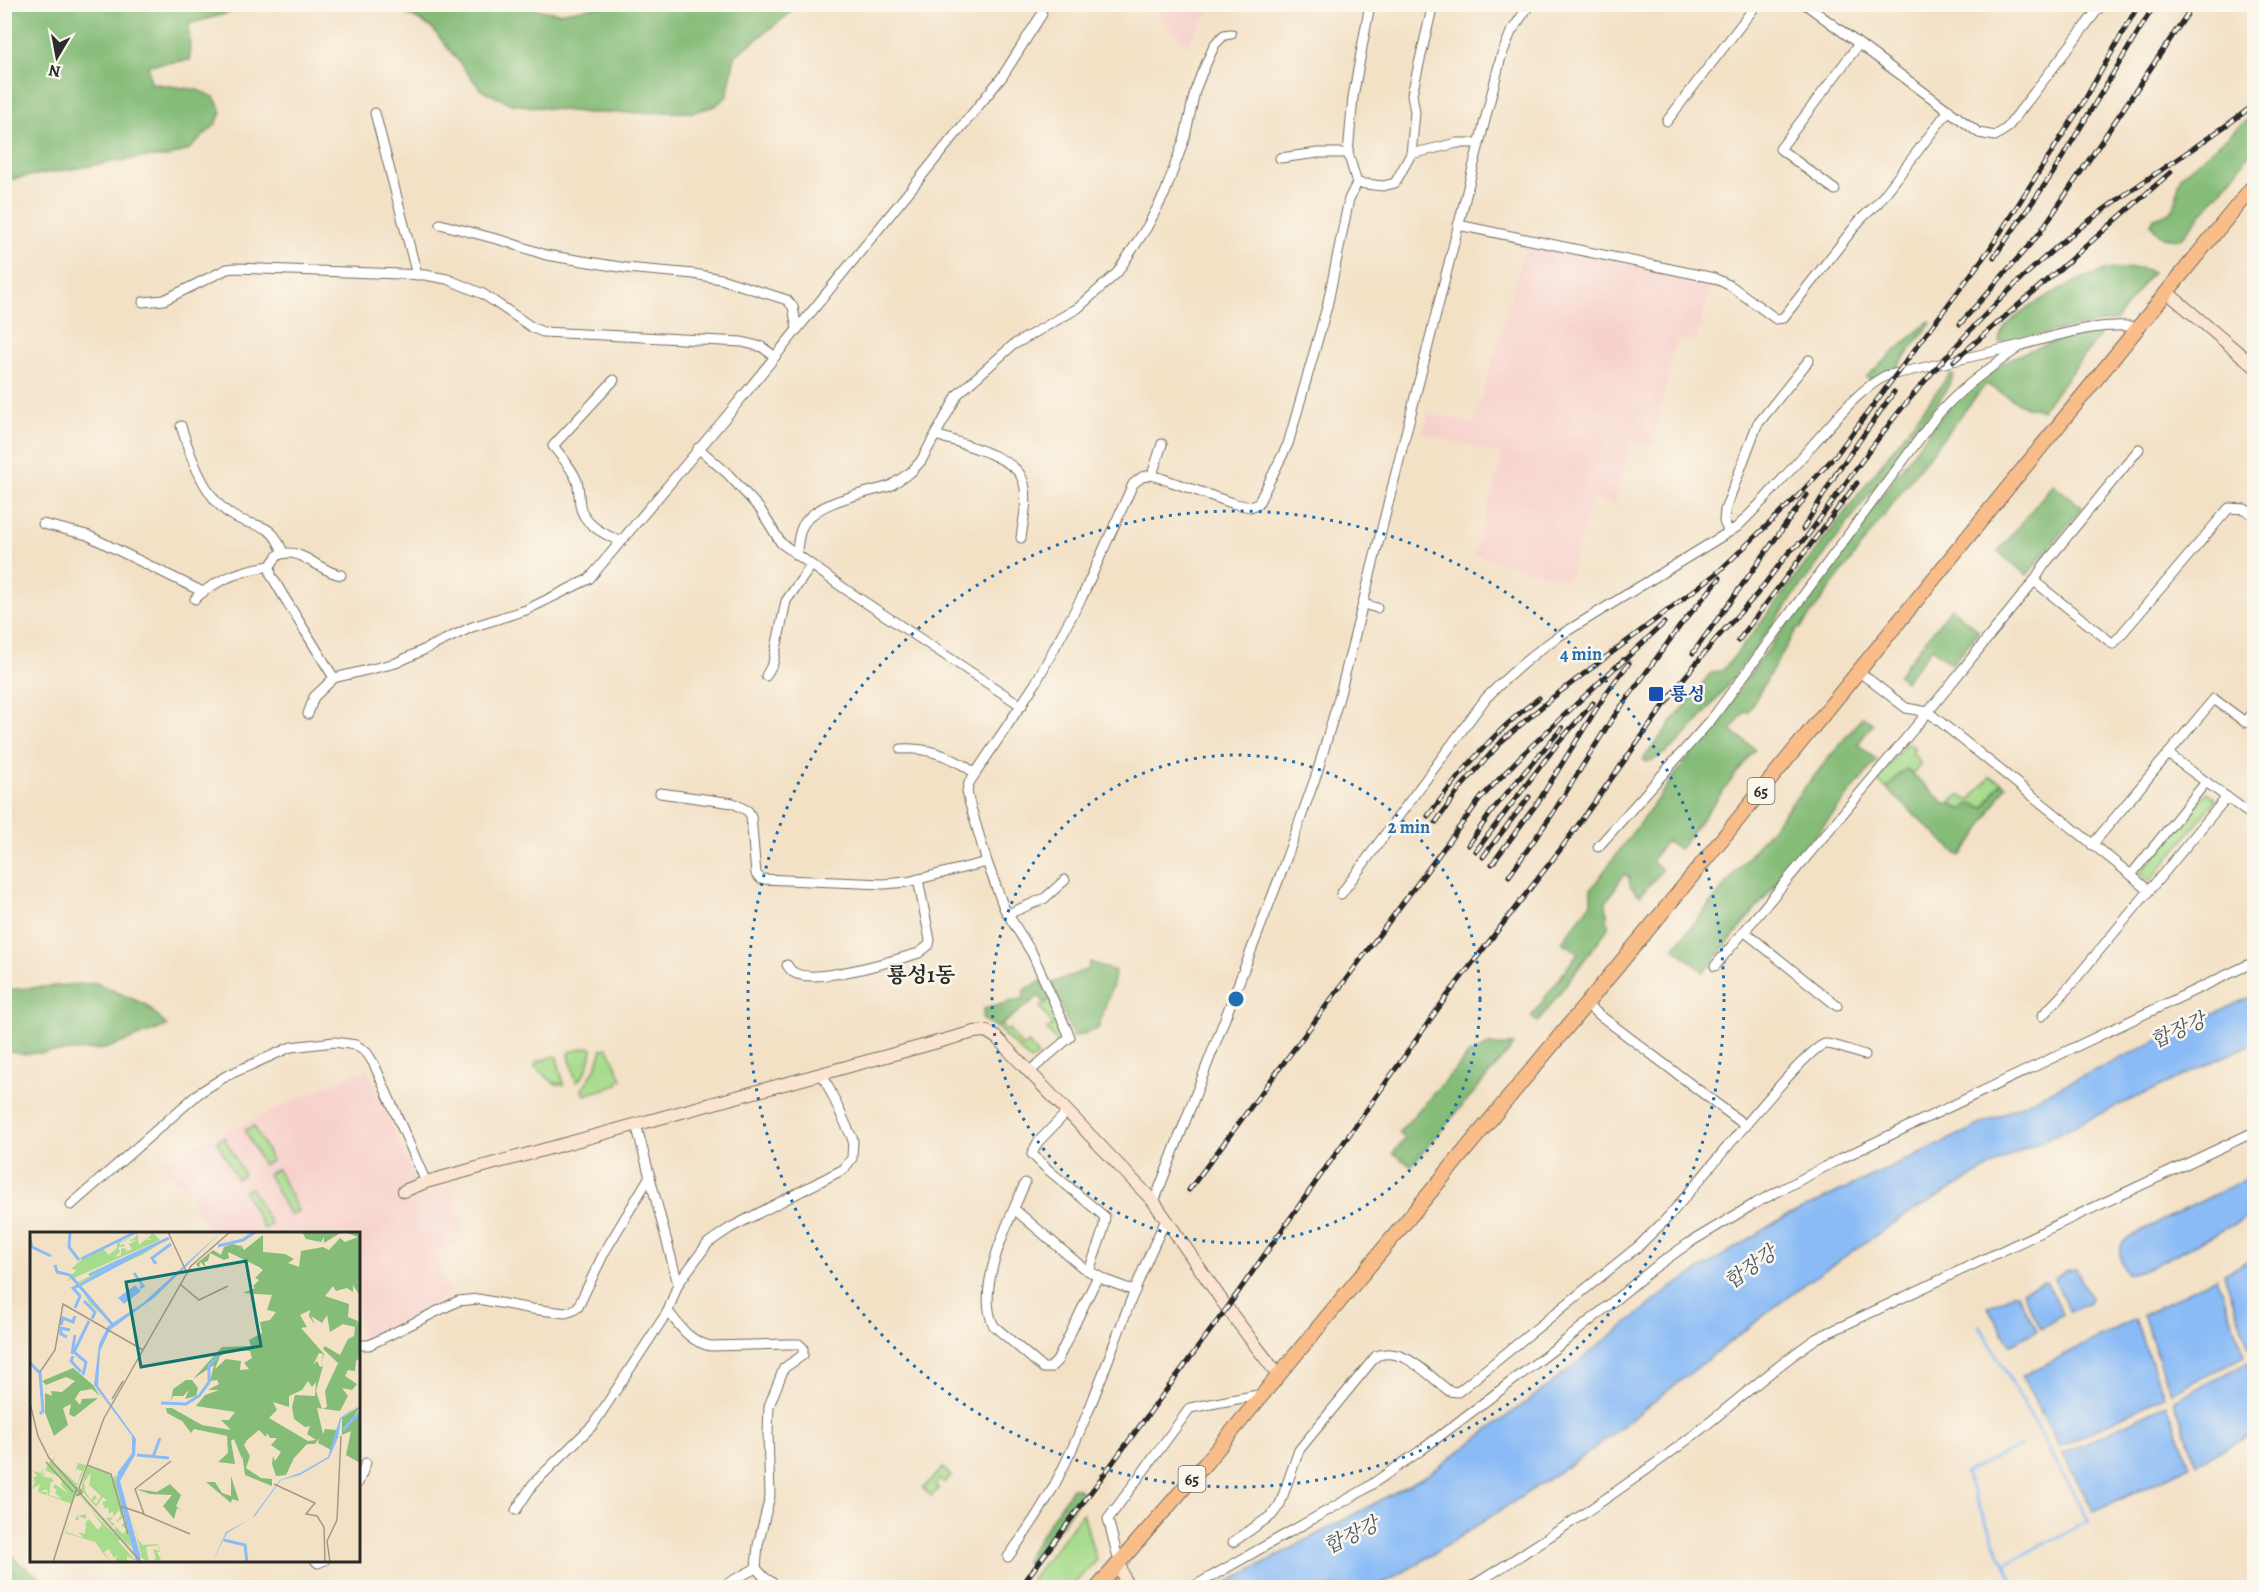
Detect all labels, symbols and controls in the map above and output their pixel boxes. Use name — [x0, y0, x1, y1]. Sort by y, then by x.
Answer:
north arrow — [27, 27, 87, 87]
text: N — [47, 59, 62, 83]
text: 4 min — [1560, 642, 1602, 666]
place label: 룡성 — [1670, 682, 1705, 706]
marker: 룡성 — [1647, 685, 1665, 703]
road number: 65 — [1748, 778, 1774, 804]
text: 2 min — [1388, 815, 1430, 839]
district label: 룡성1동 — [887, 961, 955, 989]
centre of rings — [1226, 989, 1246, 1009]
water label: 합장강 — [2146, 1005, 2213, 1055]
inset map — [30, 1232, 360, 1562]
water label: 합장강 — [1719, 1238, 1784, 1295]
road number: 65 — [1178, 1466, 1206, 1492]
water label: 합장강 — [1319, 1509, 1386, 1560]

